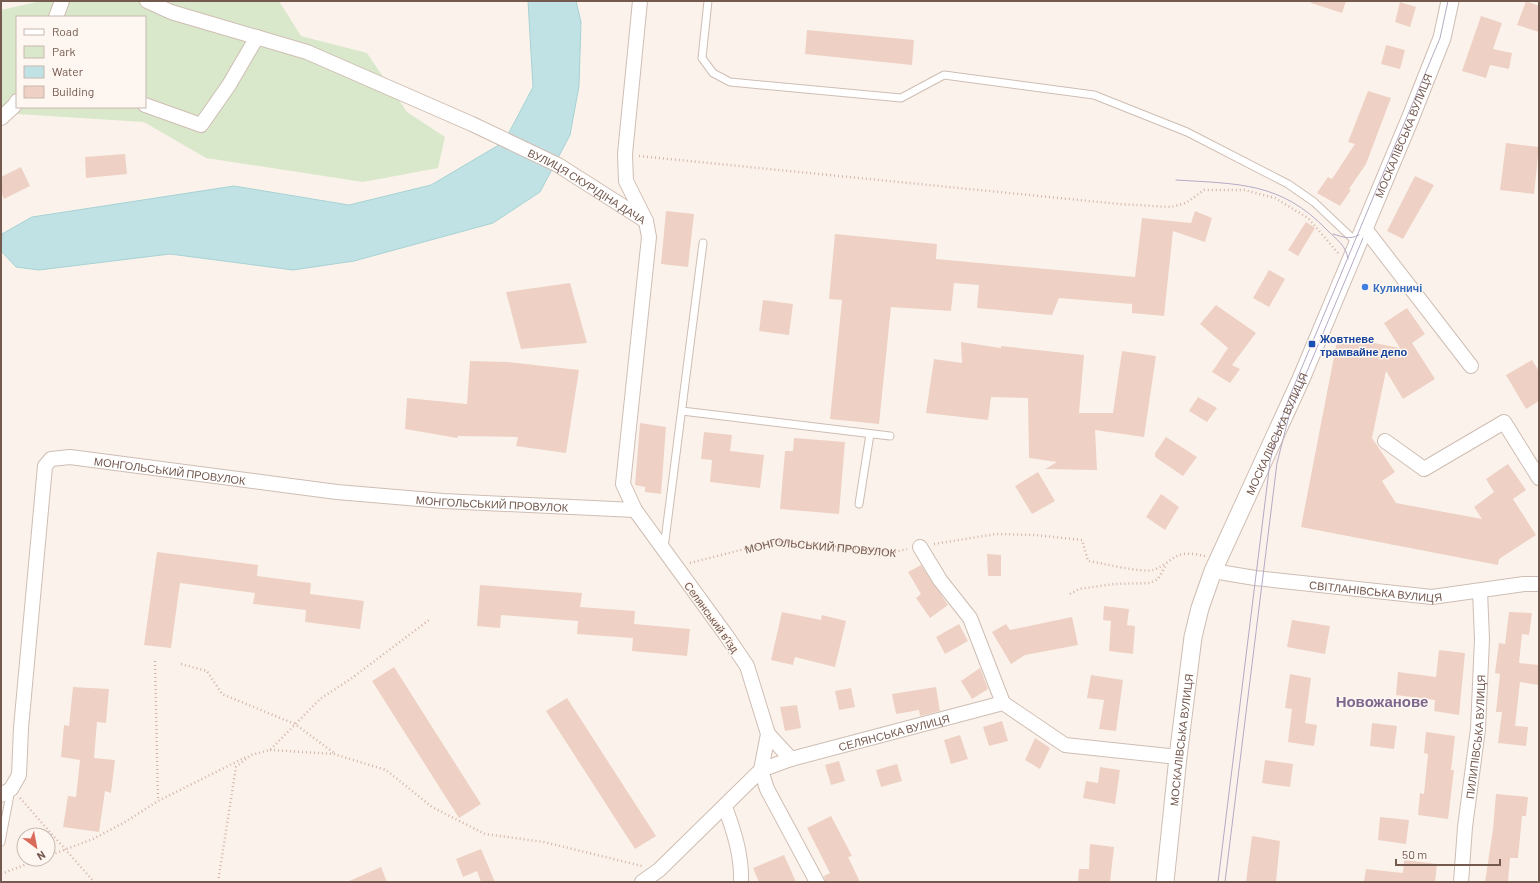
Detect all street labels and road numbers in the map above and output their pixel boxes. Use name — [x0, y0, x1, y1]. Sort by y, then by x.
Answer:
street label: МОСКАЛІВСЬКА ВУЛИЦЯ — [1371, 71, 1434, 199]
street label: ВУЛИЦЯ СКУРІДІНА ДАЧА — [526, 145, 649, 226]
street label: МОСКАЛІВСЬКА ВУЛИЦЯ — [1242, 370, 1310, 497]
street label: МОНГОЛЬСЬКИЙ ПРОВУЛОК — [93, 454, 247, 487]
street label: МОНГОЛЬСЬКИЙ ПРОВУЛОК — [415, 492, 569, 513]
street label: МОНГОЛЬСЬКИЙ ПРОВУЛОК — [743, 534, 897, 559]
street label: СВІТЛАНІВСЬКА ВУЛИЦЯ — [1309, 577, 1443, 604]
street label: Селянський вʼїзд — [682, 579, 742, 655]
street label: МОСКАЛІВСЬКА ВУЛИЦЯ — [1166, 673, 1195, 807]
street label: ПИЛИПІВСЬКА ВУЛИЦЯ — [1462, 674, 1487, 800]
street label: СЕЛЯНСЬКА ВУЛИЦЯ — [837, 711, 951, 753]

